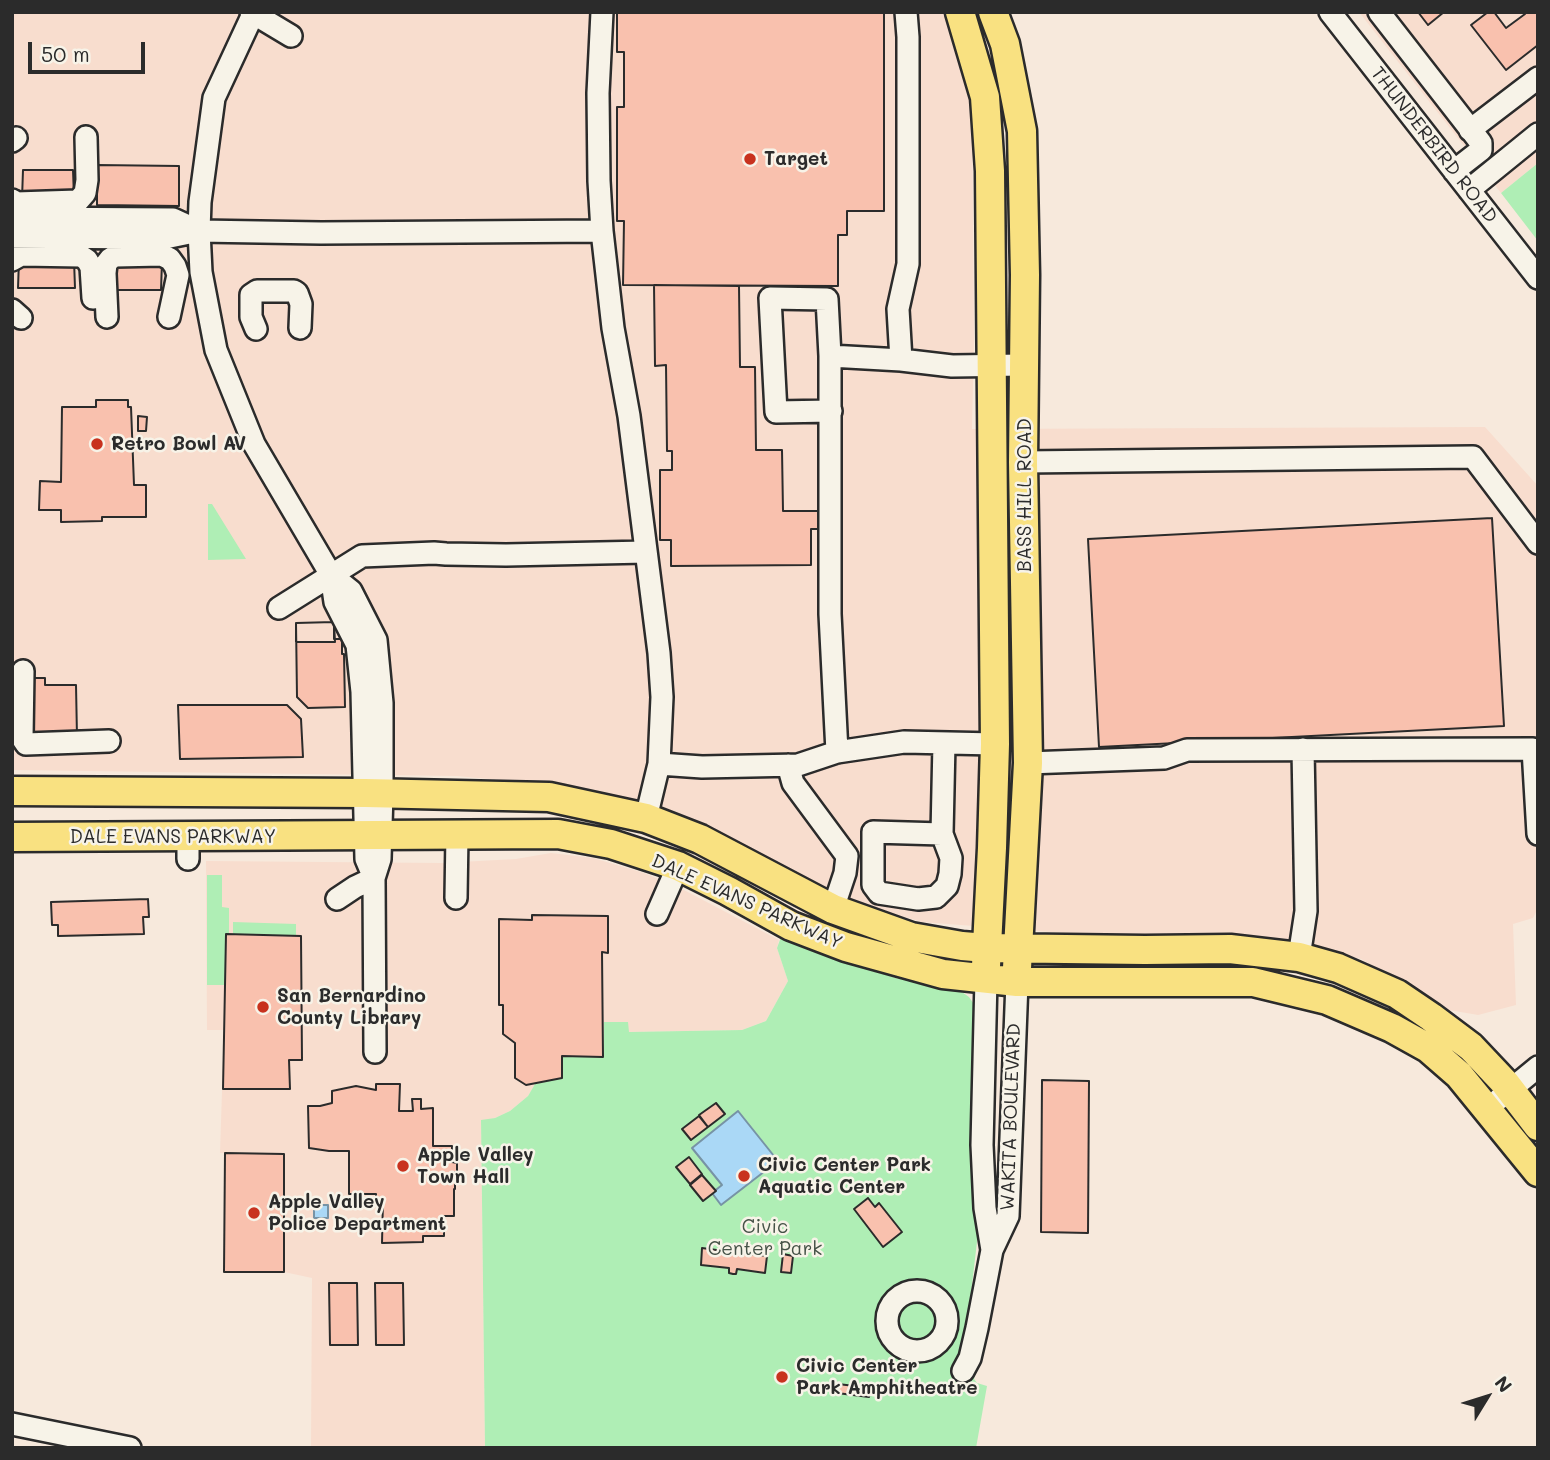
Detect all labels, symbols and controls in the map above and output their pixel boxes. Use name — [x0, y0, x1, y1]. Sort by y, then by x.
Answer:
scale bar — [32, 28, 149, 72]
text: 50 m — [41, 40, 90, 67]
street label: THUNDERBIRD ROAD — [1366, 62, 1502, 228]
place label: Target — [764, 148, 828, 170]
marker: Target — [742, 151, 758, 167]
street label: BASS HILL ROAD — [1014, 418, 1036, 572]
place label: Retro Bowl AV — [111, 433, 246, 455]
marker: Retro Bowl AV — [89, 436, 105, 452]
street label: DALE EVANS PARKWAY — [70, 826, 276, 848]
street label: DALE EVANS PARKWAY — [648, 850, 846, 954]
place label: San Bernardino County Library — [277, 985, 426, 1029]
marker: San Bernardino County Library — [255, 999, 271, 1015]
street label: WAKITA BOULEVARD — [996, 1023, 1026, 1211]
place label: Apple Valley Town Hall — [417, 1144, 534, 1188]
place label: Civic Center Park Aquatic Center — [758, 1154, 931, 1198]
marker: Apple Valley Town Hall — [395, 1158, 411, 1174]
marker: Civic Center Park Aquatic Center — [736, 1168, 752, 1184]
place label: Apple Valley Police Department — [268, 1191, 446, 1235]
marker: Apple Valley Police Department — [246, 1205, 262, 1221]
park label: Civic Center Park — [708, 1216, 822, 1260]
place label: Civic Center Park Amphitheatre — [796, 1355, 978, 1399]
north arrow — [1452, 1362, 1522, 1432]
marker: Civic Center Park Amphitheatre — [774, 1369, 790, 1385]
text: N — [1490, 1370, 1518, 1397]

